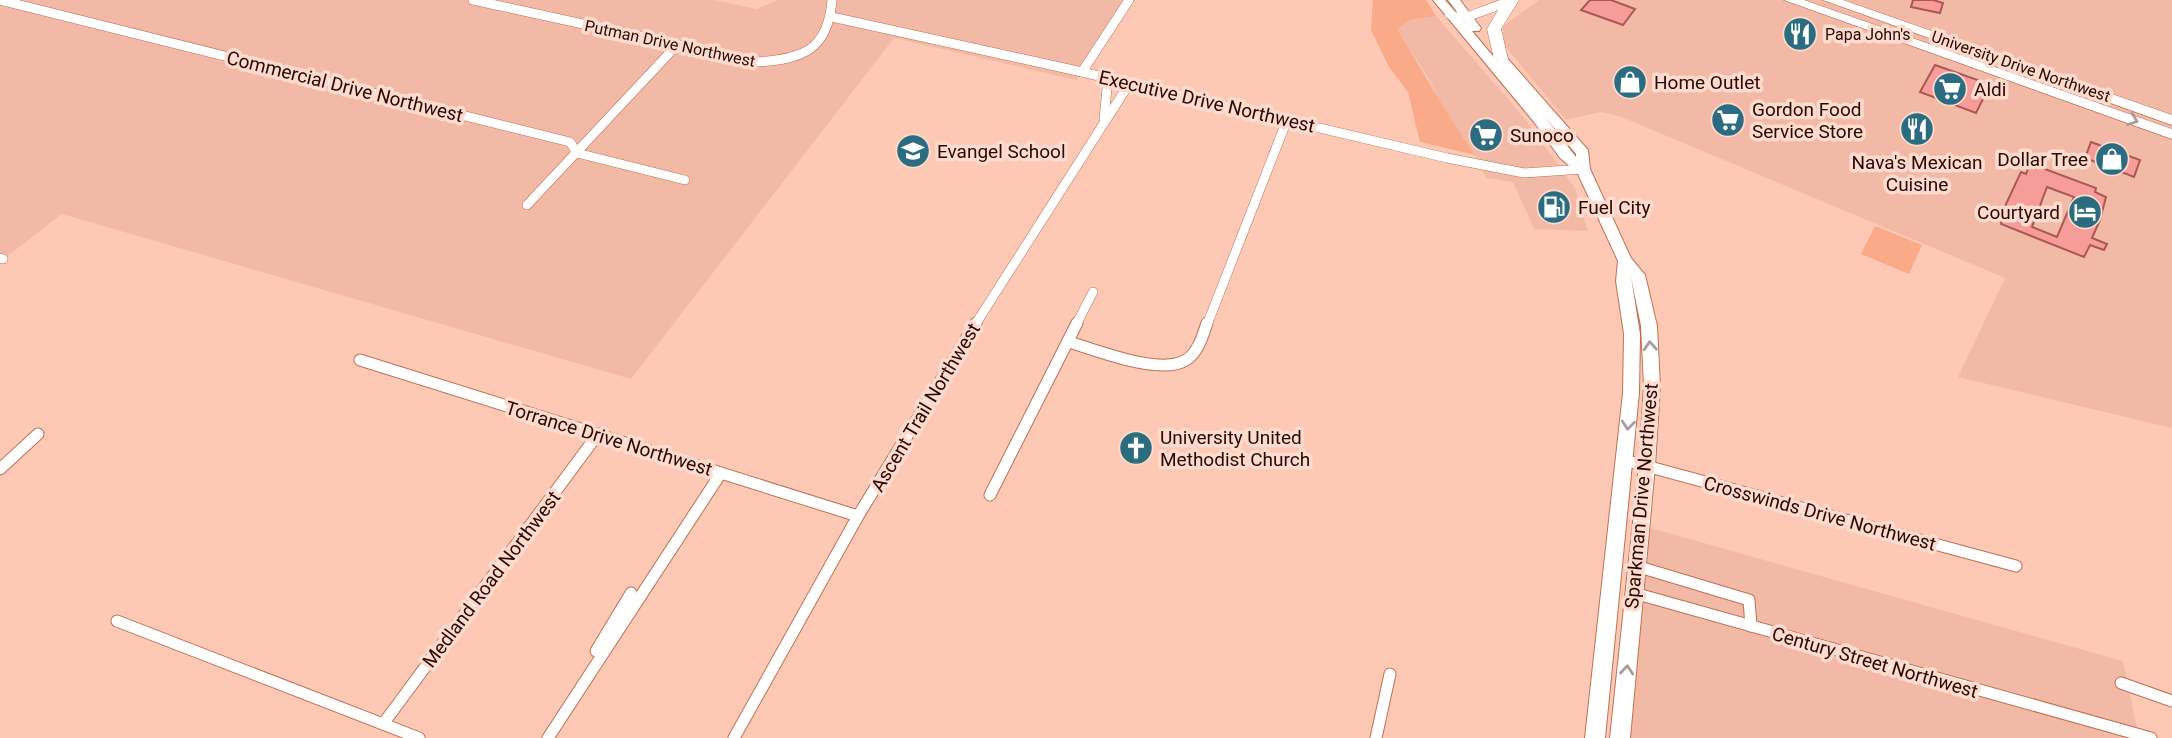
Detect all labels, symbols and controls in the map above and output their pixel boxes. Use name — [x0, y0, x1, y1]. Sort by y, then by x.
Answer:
restaurant icon: Papa John's — [1781, 15, 1819, 53]
street label: Putman Drive Northwest — [583, 16, 757, 71]
place label: Papa John's — [1825, 25, 1911, 44]
street label: University Drive Northwest — [1929, 27, 2113, 106]
street label: Commercial Drive Northwest — [224, 46, 465, 127]
shop icon: Home Outlet — [1611, 63, 1649, 101]
street label: Executive Drive Northwest — [1097, 65, 1317, 138]
supermarket icon: Aldi — [1931, 70, 1969, 108]
place label: Home Outlet — [1654, 71, 1761, 94]
place label: Aldi — [1974, 78, 2006, 101]
place label: Gordon Food Service Store — [1752, 98, 1863, 143]
supermarket icon: Gordon Food Service Store — [1709, 101, 1747, 139]
restaurant icon: Nava's Mexican Cuisine — [1898, 110, 1936, 148]
one-way arrow — [2126, 112, 2139, 126]
supermarket icon: Sunoco — [1467, 116, 1505, 154]
place label: Sunoco — [1510, 124, 1574, 147]
school or university icon: Evangel School — [894, 132, 932, 170]
place label: Evangel School — [937, 140, 1066, 163]
shop icon: Dollar Tree — [2093, 140, 2131, 178]
place label: Dollar Tree — [1997, 148, 2088, 171]
place label: Nava's Mexican Cuisine — [1851, 151, 1983, 196]
fuel station icon: Fuel City — [1535, 188, 1573, 226]
hotel icon: Courtyard — [2066, 193, 2104, 231]
place label: Fuel City — [1578, 196, 1650, 219]
place label: Courtyard — [1977, 201, 2060, 224]
street label: Ascent Trail Northwest — [866, 319, 985, 496]
one-way arrow — [1642, 340, 1657, 351]
street label: Sparkman Drive Northwest — [1620, 382, 1663, 610]
street label: Torrance Drive Northwest — [503, 396, 715, 481]
one-way arrow — [1620, 419, 1635, 431]
place label: University United Methodist Church — [1160, 426, 1310, 471]
church icon: University United Methodist Church — [1117, 429, 1155, 467]
street label: Crosswinds Drive Northwest — [1701, 471, 1938, 556]
street label: Medland Road Northwest — [418, 487, 565, 672]
street label: Century Street Northwest — [1769, 622, 1980, 703]
one-way arrow — [1619, 664, 1634, 676]

